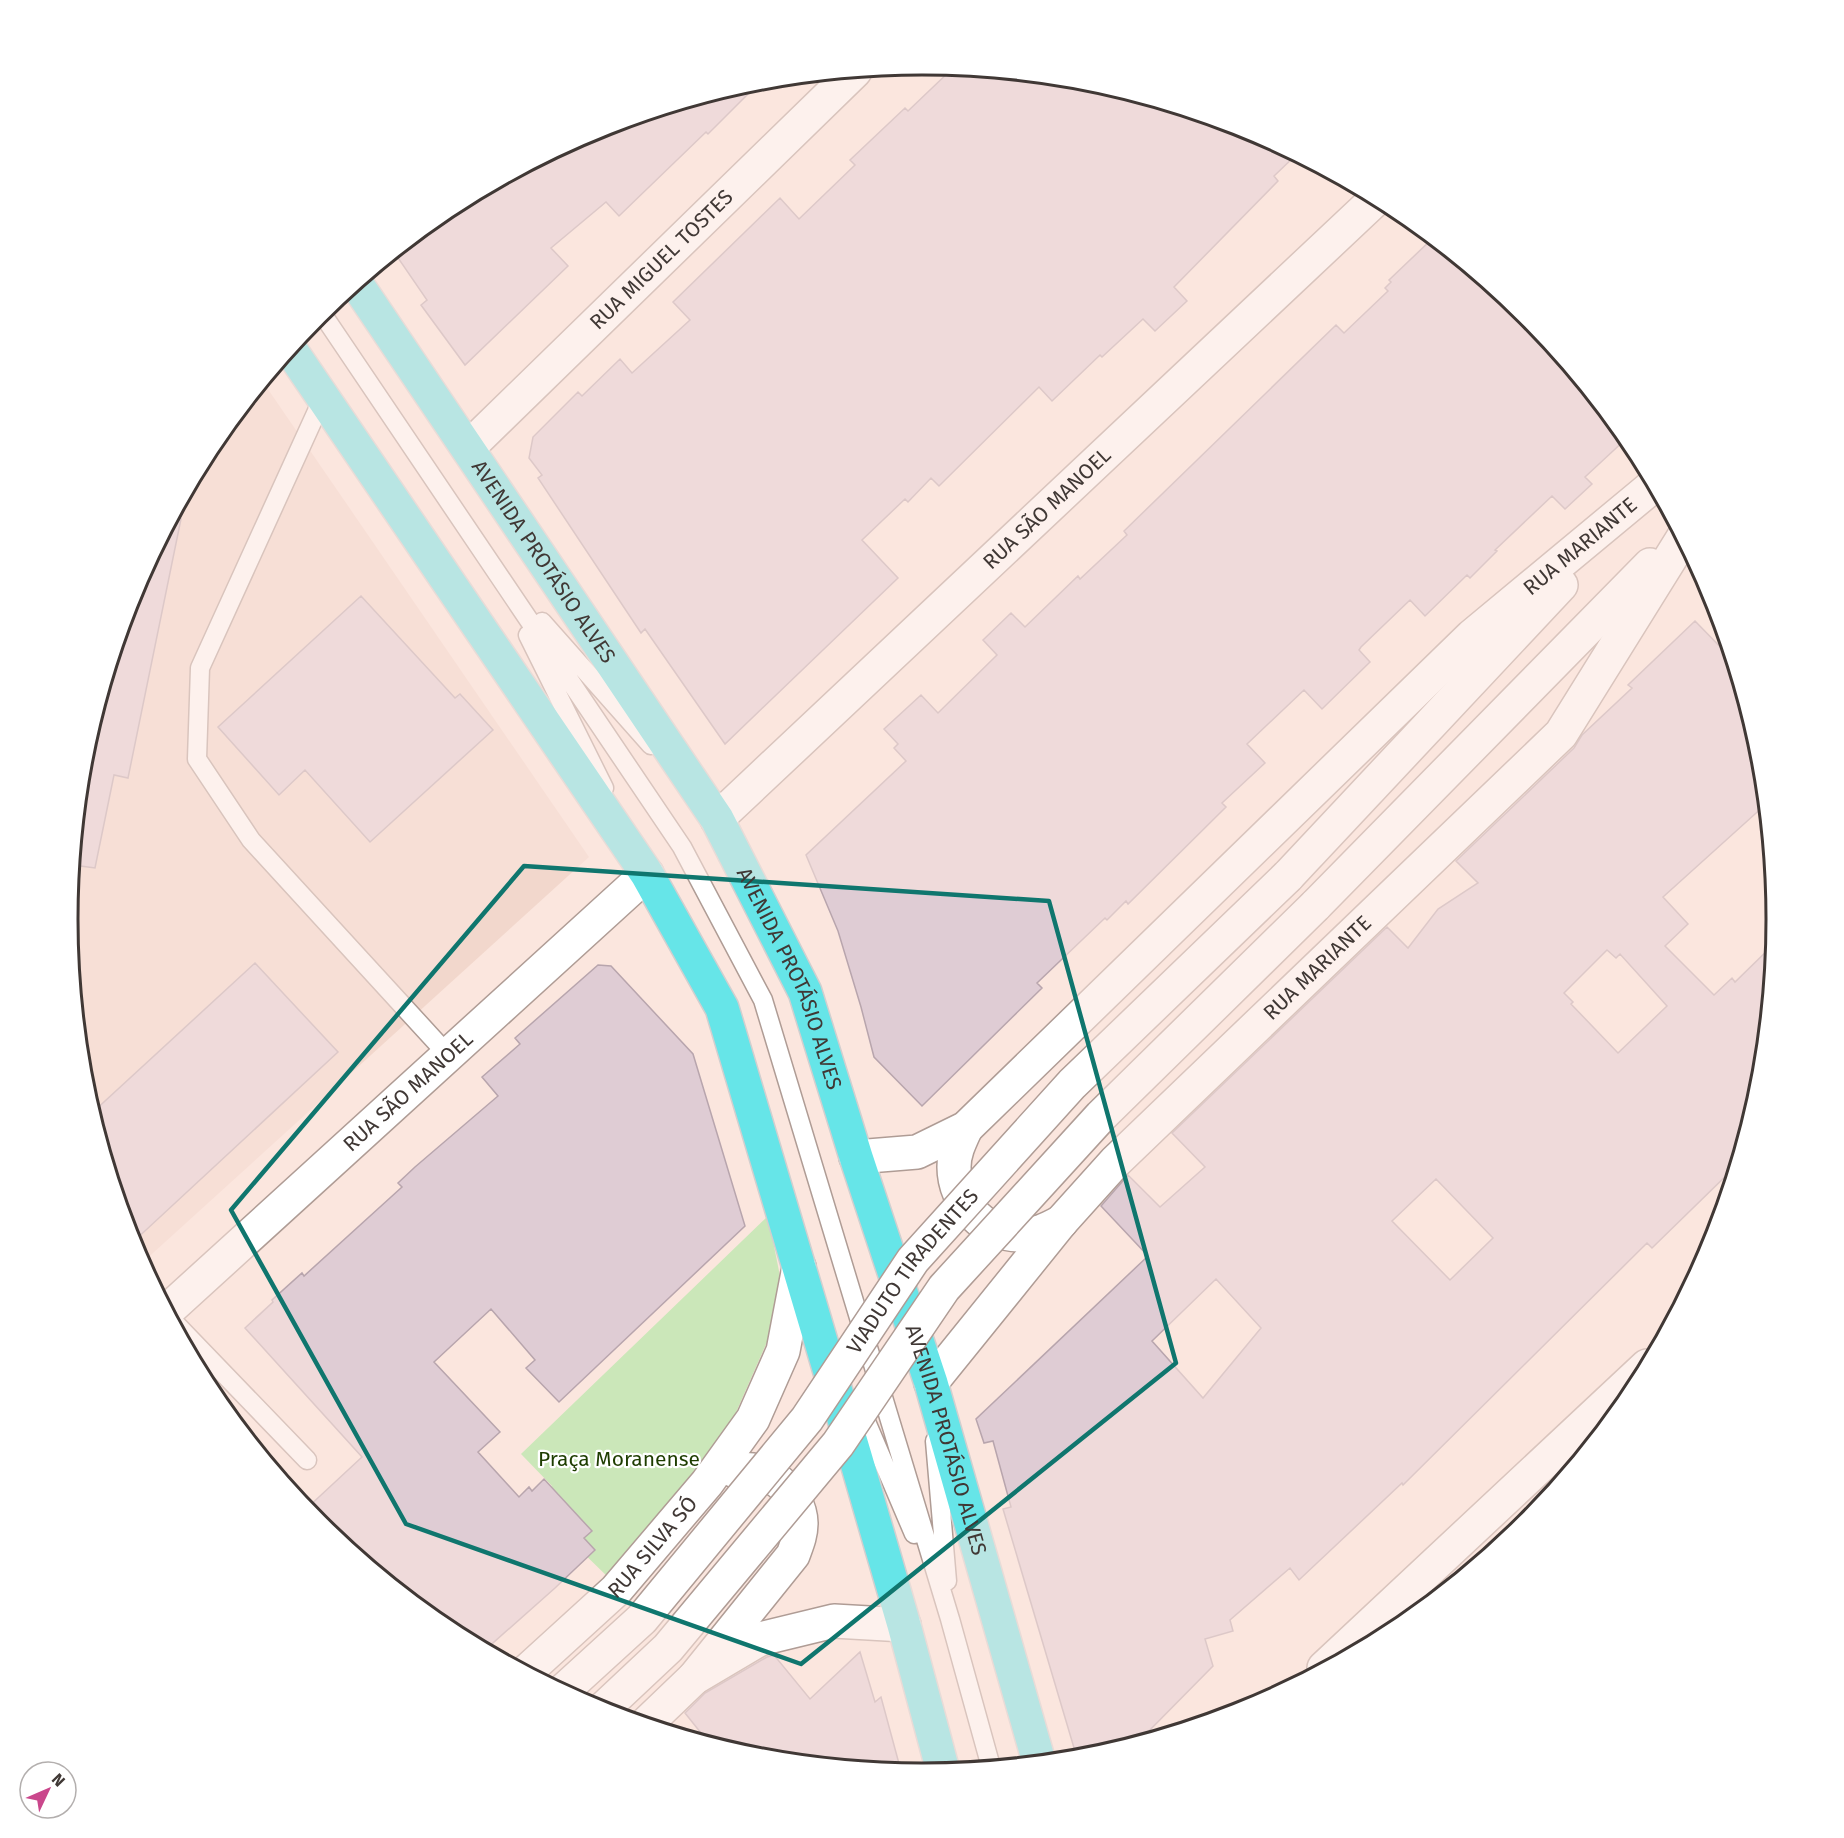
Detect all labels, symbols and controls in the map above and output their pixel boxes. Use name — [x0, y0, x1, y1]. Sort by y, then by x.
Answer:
street label: RUA MIGUEL TOSTES — [584, 184, 738, 335]
street label: RUA SÃO MANOEL — [977, 442, 1117, 575]
street label: AVENIDA PROTÁSIO ALVES — [466, 455, 621, 668]
street label: RUA MARIANTE — [1518, 492, 1642, 601]
street label: AVENIDA PROTÁSIO ALVES — [731, 863, 847, 1093]
street label: RUA MARIANTE — [1258, 910, 1377, 1026]
street label: RUA SÃO MANOEL — [338, 1026, 479, 1157]
street label: VIADUTO TIRADENTES — [841, 1183, 984, 1359]
street label: AVENIDA PROTÁSIO ALVES — [899, 1321, 992, 1558]
park label: Praça Moranense — [538, 1446, 700, 1472]
street label: RUA SILVA SÓ — [602, 1491, 703, 1604]
north arrow — [18, 1760, 78, 1820]
text: N — [48, 1770, 69, 1790]

